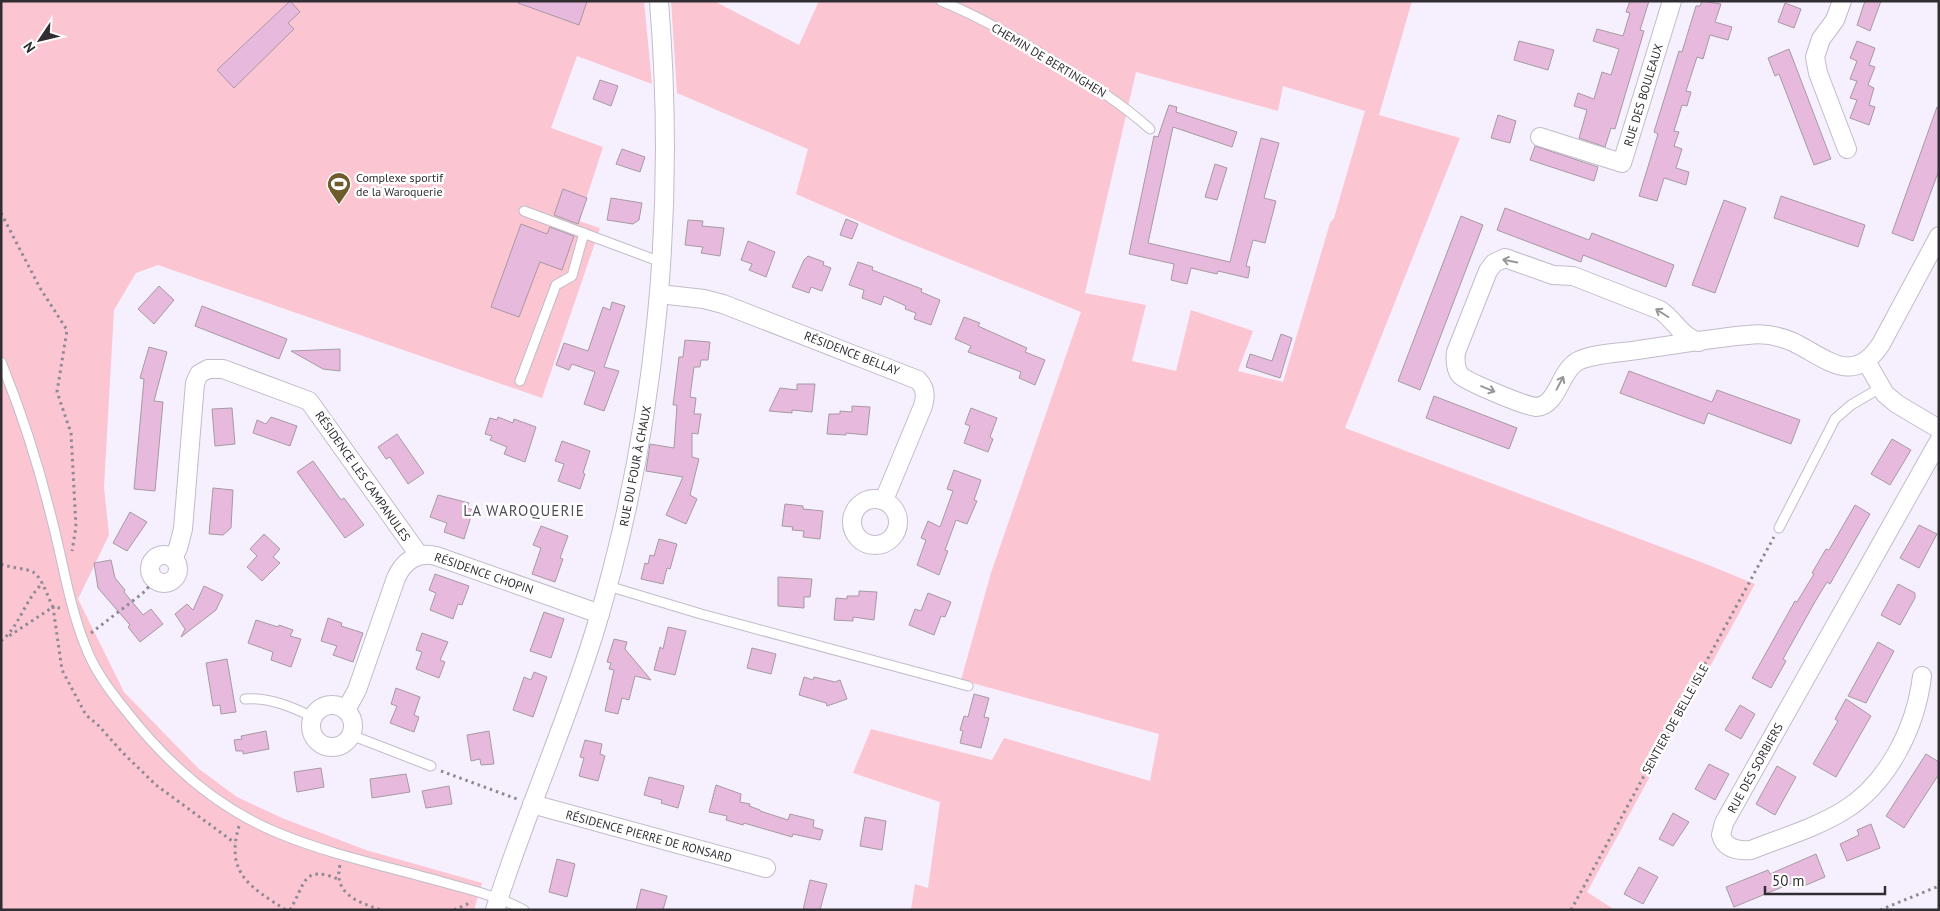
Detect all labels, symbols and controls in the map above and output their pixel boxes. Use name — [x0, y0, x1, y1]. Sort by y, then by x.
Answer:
north arrow — [15, 15, 65, 65]
street label: CHEMIN DE BERTINGHEN — [989, 20, 1109, 100]
text: N — [19, 39, 39, 56]
street label: RUE DES BOULEAUX — [1620, 41, 1666, 148]
place label: Complexe sportif de la Waroquerie — [356, 170, 444, 199]
sports icon: Complexe sportif de la Waroquerie — [326, 171, 352, 205]
one-way arrow — [1503, 255, 1519, 265]
one-way arrow — [1655, 307, 1669, 317]
street label: RÉSIDENCE BELLAY — [802, 328, 902, 378]
one-way arrow — [1555, 376, 1565, 391]
one-way arrow — [1480, 384, 1495, 394]
street label: RUE DU FOUR À CHAUX — [616, 404, 654, 528]
street label: RÉSIDENCE LES CAMPANULES — [312, 408, 414, 544]
district label: LA WAROQUERIE — [463, 501, 585, 520]
street label: RÉSIDENCE CHOPIN — [433, 549, 535, 597]
street label: SENTIER DE BELLE ISLE — [1639, 661, 1711, 777]
street label: RUE DES SORBIERS — [1724, 720, 1786, 816]
street label: RÉSIDENCE PIERRE DE RONSARD — [564, 807, 734, 865]
scale bar — [1765, 864, 1885, 896]
text: 50 m — [1772, 871, 1805, 890]

